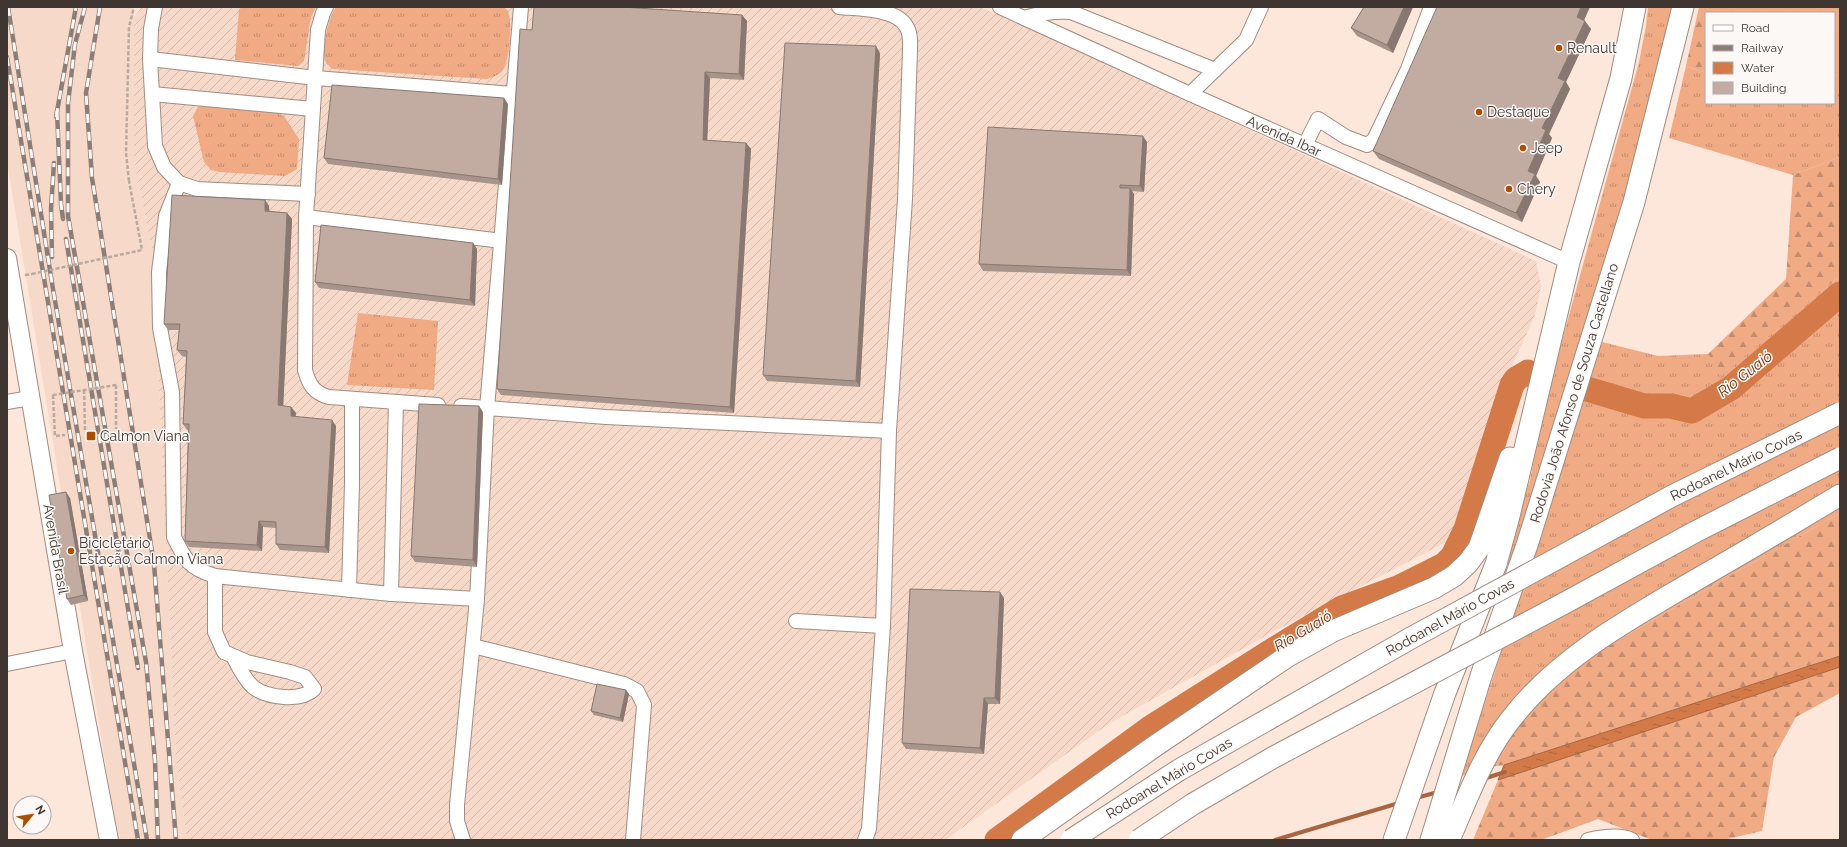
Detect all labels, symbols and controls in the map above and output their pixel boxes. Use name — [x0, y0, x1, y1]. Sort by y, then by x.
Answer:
legend — [1705, 12, 1835, 104]
text: Road — [1741, 21, 1770, 35]
place label: Renault — [1567, 40, 1617, 56]
text: Railway — [1741, 41, 1784, 55]
marker: Renault — [1554, 43, 1564, 53]
text: Water — [1741, 61, 1775, 75]
text: Building — [1741, 81, 1787, 95]
place label: Destaque — [1487, 104, 1549, 120]
marker: Destaque — [1474, 107, 1484, 117]
street label: Avenida Ibar — [1244, 112, 1324, 160]
place label: Jeep — [1531, 140, 1563, 156]
marker: Jeep — [1518, 143, 1528, 153]
place label: Chery — [1517, 181, 1556, 197]
marker: Chery — [1504, 184, 1514, 194]
street label: Rodovia João Afonso de Souza Castellano — [1527, 261, 1621, 525]
water label: Rio Guaió — [1714, 347, 1776, 401]
street label: Rodoanel Mário Covas — [1668, 426, 1805, 504]
place label: Calmon Viana — [100, 428, 189, 444]
marker: Calmon Viana — [85, 430, 97, 442]
street label: Avenida Brasil — [40, 503, 72, 595]
place label: Bicicletário Estação Calmon Viana — [79, 535, 223, 567]
marker: Bicicletário Estação Calmon Viana — [66, 546, 76, 556]
street label: Rodoanel Mário Covas — [1383, 575, 1517, 659]
water label: Rio Guaió — [1271, 607, 1335, 655]
street label: Rodoanel Mário Covas — [1103, 734, 1235, 822]
north arrow — [12, 795, 52, 835]
text: N — [32, 803, 48, 817]

